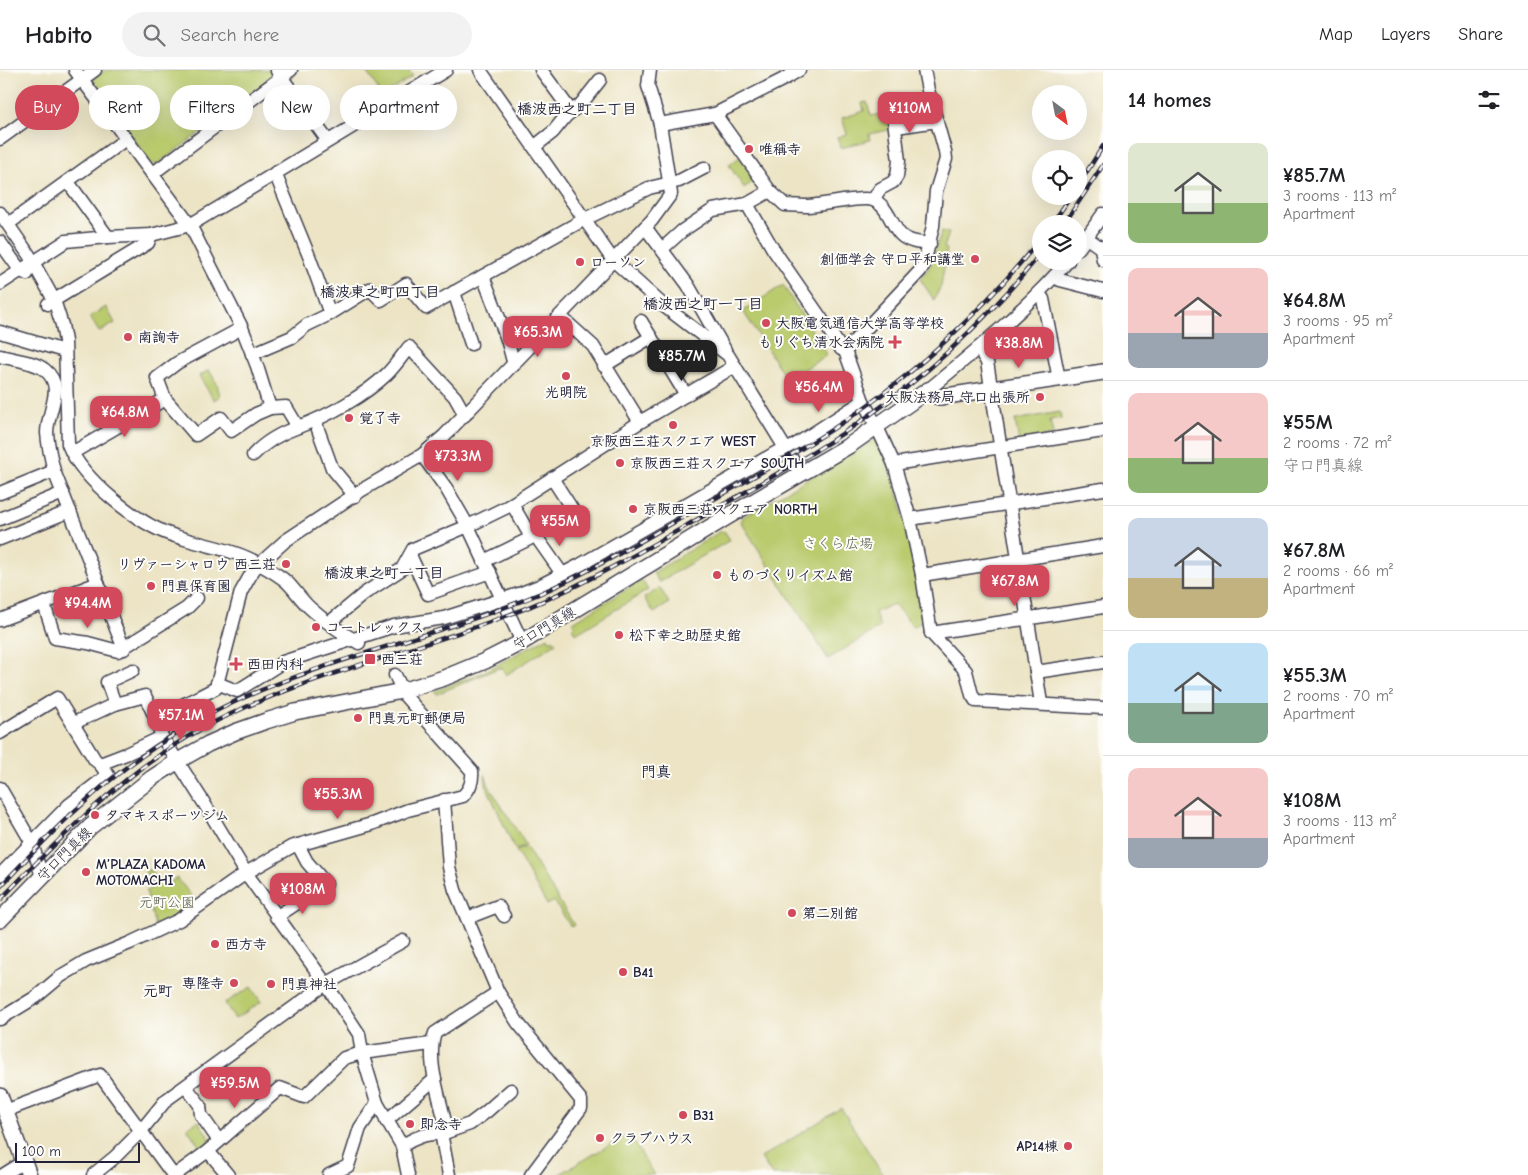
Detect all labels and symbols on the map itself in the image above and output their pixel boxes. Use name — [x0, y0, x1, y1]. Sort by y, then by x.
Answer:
north arrow — [1032, 85, 1088, 140]
pin: ¥110M — [875, 92, 945, 134]
district label: 橋波西之町二丁目 — [517, 100, 637, 118]
place label: 唯稱寺 — [759, 141, 801, 158]
marker: 唯稱寺 — [743, 143, 755, 155]
place label: 創価学会 守口平和講堂 — [820, 251, 965, 268]
marker: 創価学会 守口平和講堂 — [969, 253, 981, 265]
place label: ローソン — [590, 254, 646, 271]
marker: ローソン — [574, 256, 586, 268]
district label: 橋波東之町四丁目 — [320, 283, 440, 301]
district label: 橋波西之町一丁目 — [643, 295, 763, 313]
place label: 大阪電気通信大学高等学校 — [776, 315, 944, 332]
pin: ¥65.3M — [497, 316, 579, 358]
marker: 大阪電気通信大学高等学校 — [760, 317, 772, 329]
pin: ¥38.8M — [978, 326, 1060, 369]
place label: 南詢寺 — [138, 329, 180, 346]
marker: 南詢寺 — [122, 331, 134, 343]
place label: もりぐち清水会病院 — [758, 334, 884, 351]
marker: もりぐち清水会病院 — [888, 335, 902, 349]
pin: ¥85.7M — [641, 340, 723, 382]
marker: 光明院 — [560, 370, 572, 382]
pin: ¥56.4M — [778, 370, 860, 413]
place label: 光明院 — [545, 384, 587, 401]
place label: 大阪法務局 守口出張所 — [885, 389, 1030, 406]
marker: 大阪法務局 守口出張所 — [1034, 391, 1046, 403]
pin: ¥64.8M — [84, 396, 166, 438]
place label: 覚了寺 — [359, 410, 401, 427]
marker: 覚了寺 — [343, 412, 355, 424]
marker: 京阪西三荘スクエア WEST — [667, 419, 679, 431]
place label: 京阪西三荘スクエア WEST — [590, 433, 757, 450]
pin: ¥73.3M — [417, 440, 499, 482]
place label: 京阪西三荘スクエア SOUTH — [630, 455, 804, 472]
marker: 京阪西三荘スクエア SOUTH — [614, 457, 626, 469]
place label: 京阪西三荘スクエア NORTH — [643, 501, 818, 518]
marker: 京阪西三荘スクエア NORTH — [627, 503, 639, 515]
pin: ¥55M — [530, 504, 590, 547]
park label: さくら広場 — [803, 535, 873, 552]
place label: リヴァーシャロウ 西三荘 — [117, 556, 276, 573]
marker: リヴァーシャロウ 西三荘 — [280, 558, 292, 570]
district label: 橋波東之町一丁目 — [324, 564, 444, 582]
pin: ¥67.8M — [974, 564, 1056, 607]
place label: ものづくりイズム館 — [727, 567, 853, 584]
marker: ものづくりイズム館 — [711, 569, 723, 581]
place label: 門真保育園 — [161, 578, 231, 595]
marker: 門真保育園 — [145, 580, 157, 592]
pin: ¥94.4M — [47, 586, 129, 629]
street label: 守口門真線 — [510, 603, 579, 654]
place label: コートレックス — [326, 619, 424, 636]
marker: コートレックス — [310, 621, 322, 633]
place label: 松下幸之助歴史館 — [629, 627, 741, 644]
marker: 松下幸之助歴史館 — [613, 629, 625, 641]
place label: 西三荘 — [381, 651, 423, 668]
marker: 西三荘 — [363, 652, 377, 666]
place label: 西田内科 — [247, 656, 304, 673]
marker: 西田内科 — [229, 657, 243, 671]
pin: ¥57.1M — [140, 698, 222, 741]
place label: 門真元町郵便局 — [368, 710, 466, 727]
marker: 門真元町郵便局 — [352, 712, 364, 724]
district label: 門真 — [641, 763, 671, 781]
pin: ¥55.3M — [297, 778, 379, 820]
place label: タマキスポーツジム — [105, 807, 230, 824]
marker: タマキスポーツジム — [89, 809, 101, 821]
street label: 守口門真線 — [34, 824, 95, 885]
place label: M’PLAZA KADOMA MOTOMACHI — [96, 856, 206, 889]
marker: M’PLAZA KADOMA MOTOMACHI — [80, 866, 92, 878]
pin: ¥108M — [268, 872, 338, 915]
park label: 元町公園 — [139, 894, 195, 911]
place label: 第二別館 — [802, 905, 858, 922]
marker: 第二別館 — [786, 907, 798, 919]
place label: 西方寺 — [225, 936, 267, 953]
marker: 西方寺 — [209, 938, 221, 950]
place label: B41 — [633, 964, 654, 981]
marker: B41 — [617, 966, 629, 978]
place label: 専隆寺 — [182, 975, 224, 992]
place label: 門真神社 — [281, 976, 337, 993]
marker: 専隆寺 — [228, 977, 240, 989]
marker: 門真神社 — [265, 978, 277, 990]
district label: 元町 — [143, 982, 173, 1000]
pin: ¥59.5M — [194, 1066, 276, 1109]
place label: B31 — [693, 1107, 714, 1124]
marker: B31 — [677, 1109, 689, 1121]
place label: 即念寺 — [420, 1116, 462, 1133]
marker: 即念寺 — [404, 1118, 416, 1130]
place label: クラブハウス — [610, 1130, 693, 1147]
marker: クラブハウス — [594, 1132, 606, 1144]
place label: AP14棟 — [1017, 1138, 1059, 1155]
scale bar — [15, 1140, 140, 1163]
marker: AP14棟 — [1062, 1140, 1074, 1152]

